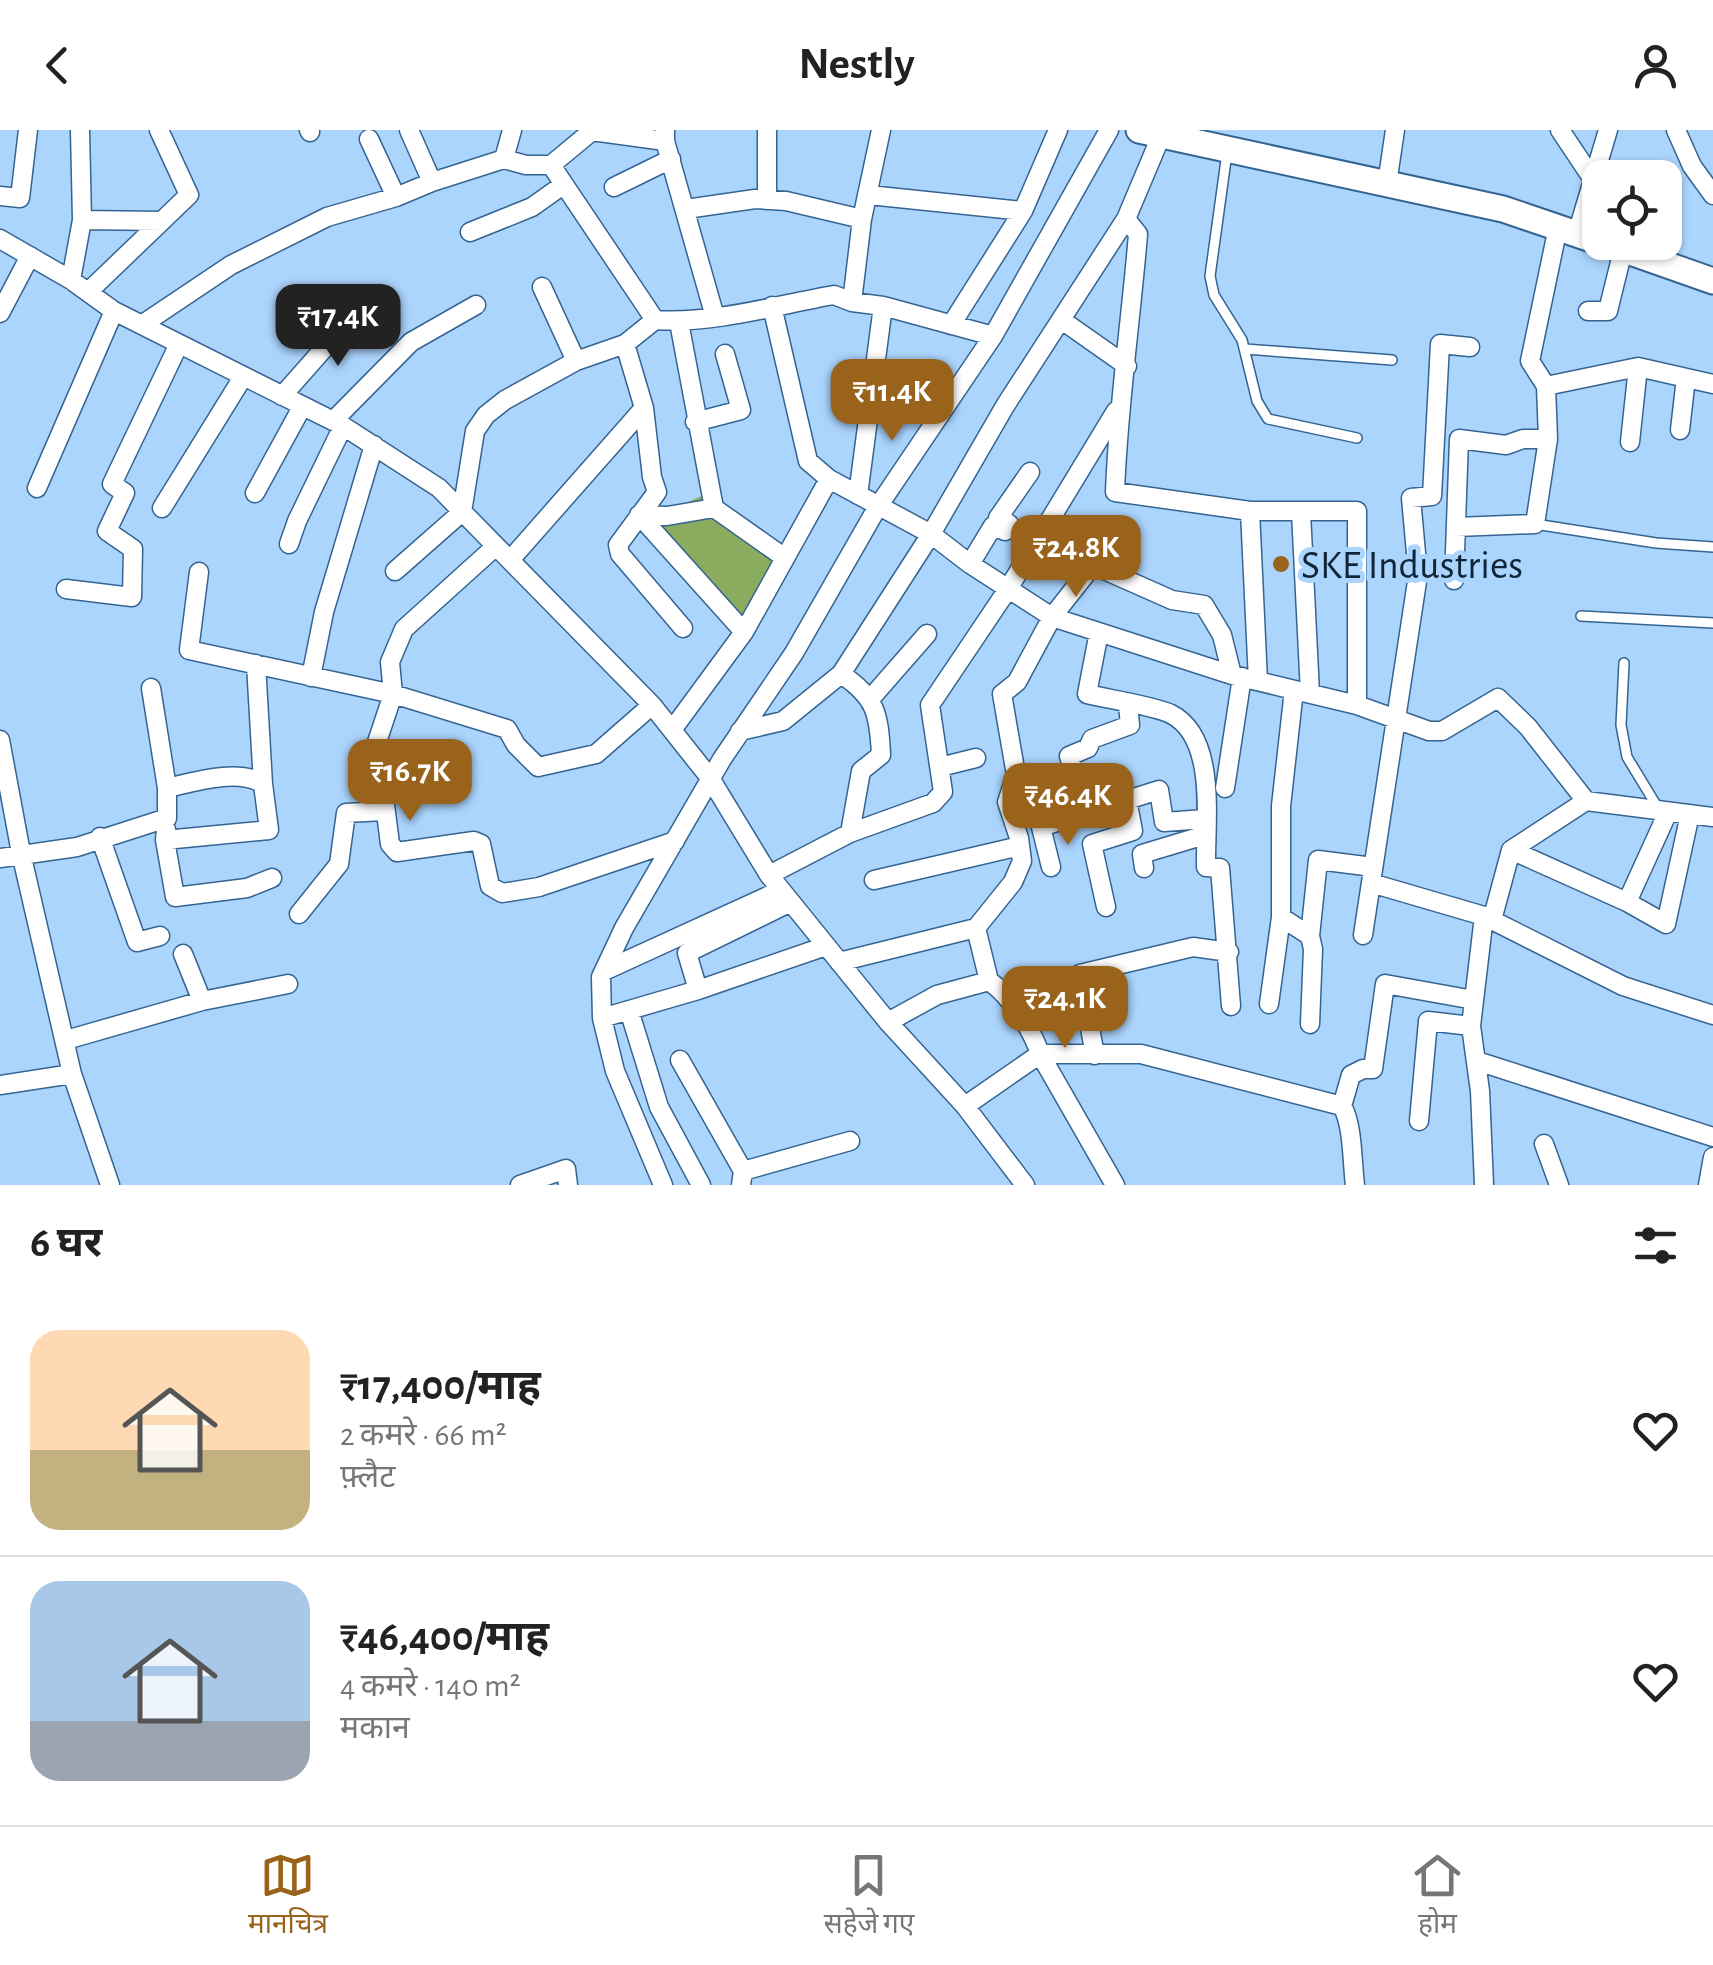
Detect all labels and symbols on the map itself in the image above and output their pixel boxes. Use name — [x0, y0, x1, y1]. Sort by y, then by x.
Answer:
pin: ₹17.4K — [257, 284, 419, 369]
pin: ₹11.4K — [811, 359, 973, 444]
pin: ₹24.8K — [995, 515, 1157, 600]
place label: SKE Industries — [1301, 546, 1523, 586]
marker: SKE Industries — [1270, 553, 1292, 575]
pin: ₹16.7K — [329, 739, 491, 824]
pin: ₹46.4K — [987, 763, 1149, 848]
pin: ₹24.1K — [984, 966, 1146, 1051]

